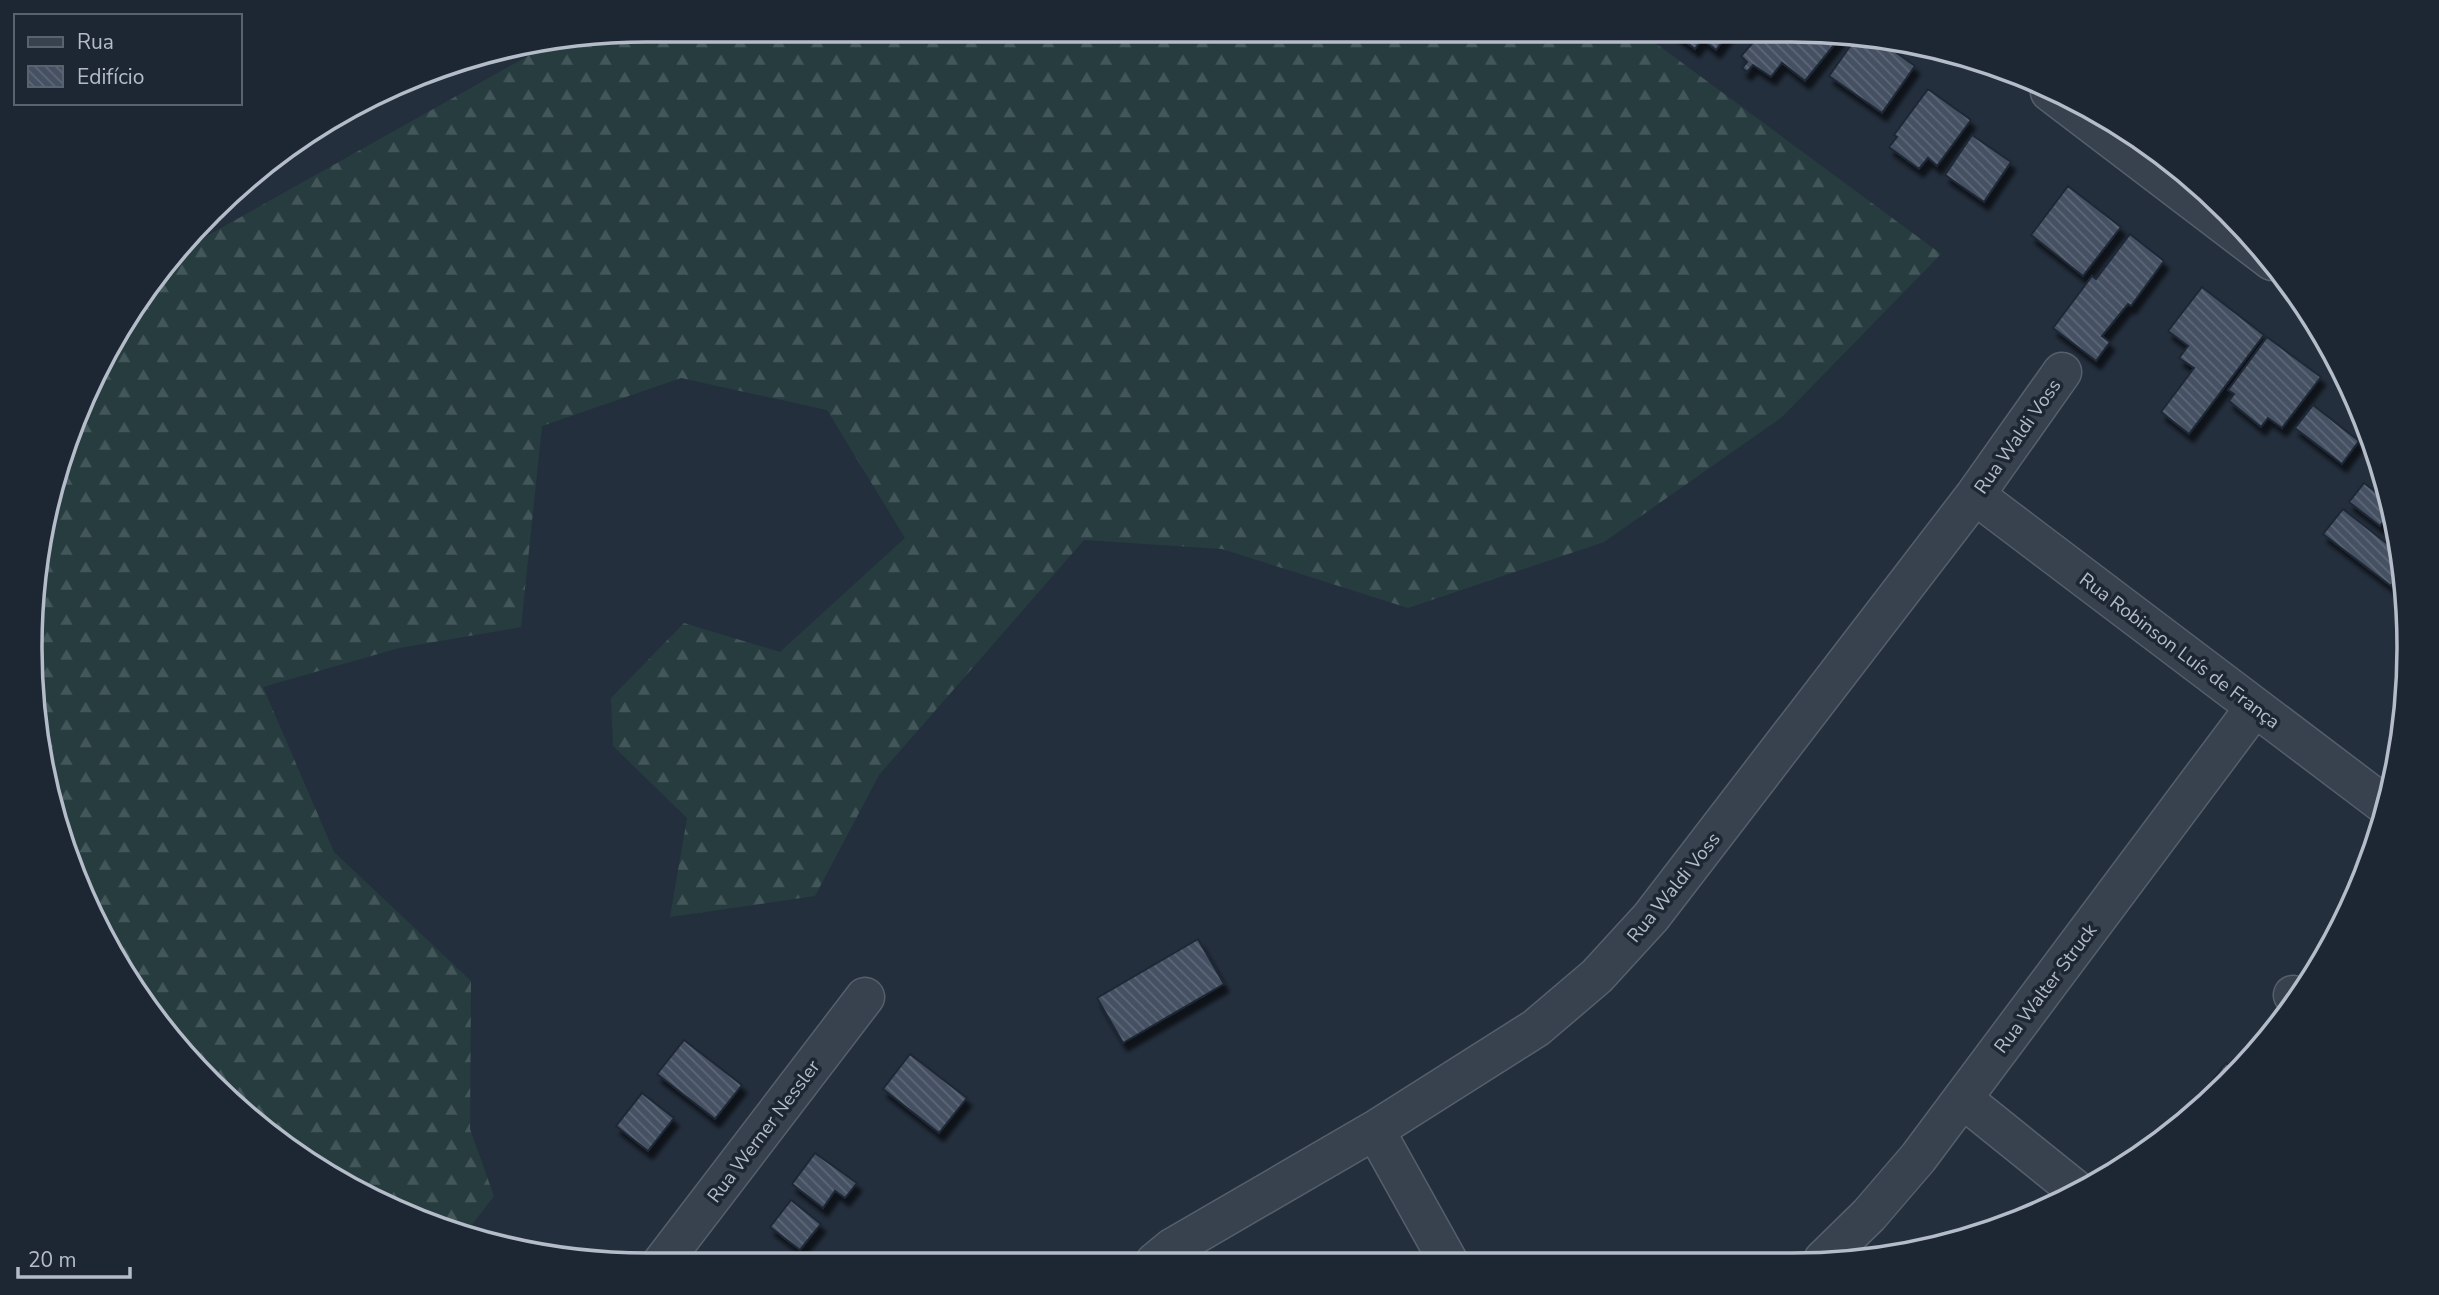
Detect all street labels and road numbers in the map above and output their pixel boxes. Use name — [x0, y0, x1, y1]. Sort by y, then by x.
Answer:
street label: Rua Waldi Voss — [1968, 374, 2067, 499]
street label: Rua Robinson Luís de França — [2074, 567, 2285, 735]
street label: Rua Waldi Voss — [1621, 827, 1726, 948]
street label: Rua Walter Struck — [1988, 918, 2103, 1059]
street label: Rua Werner Nessler — [702, 1055, 826, 1208]

